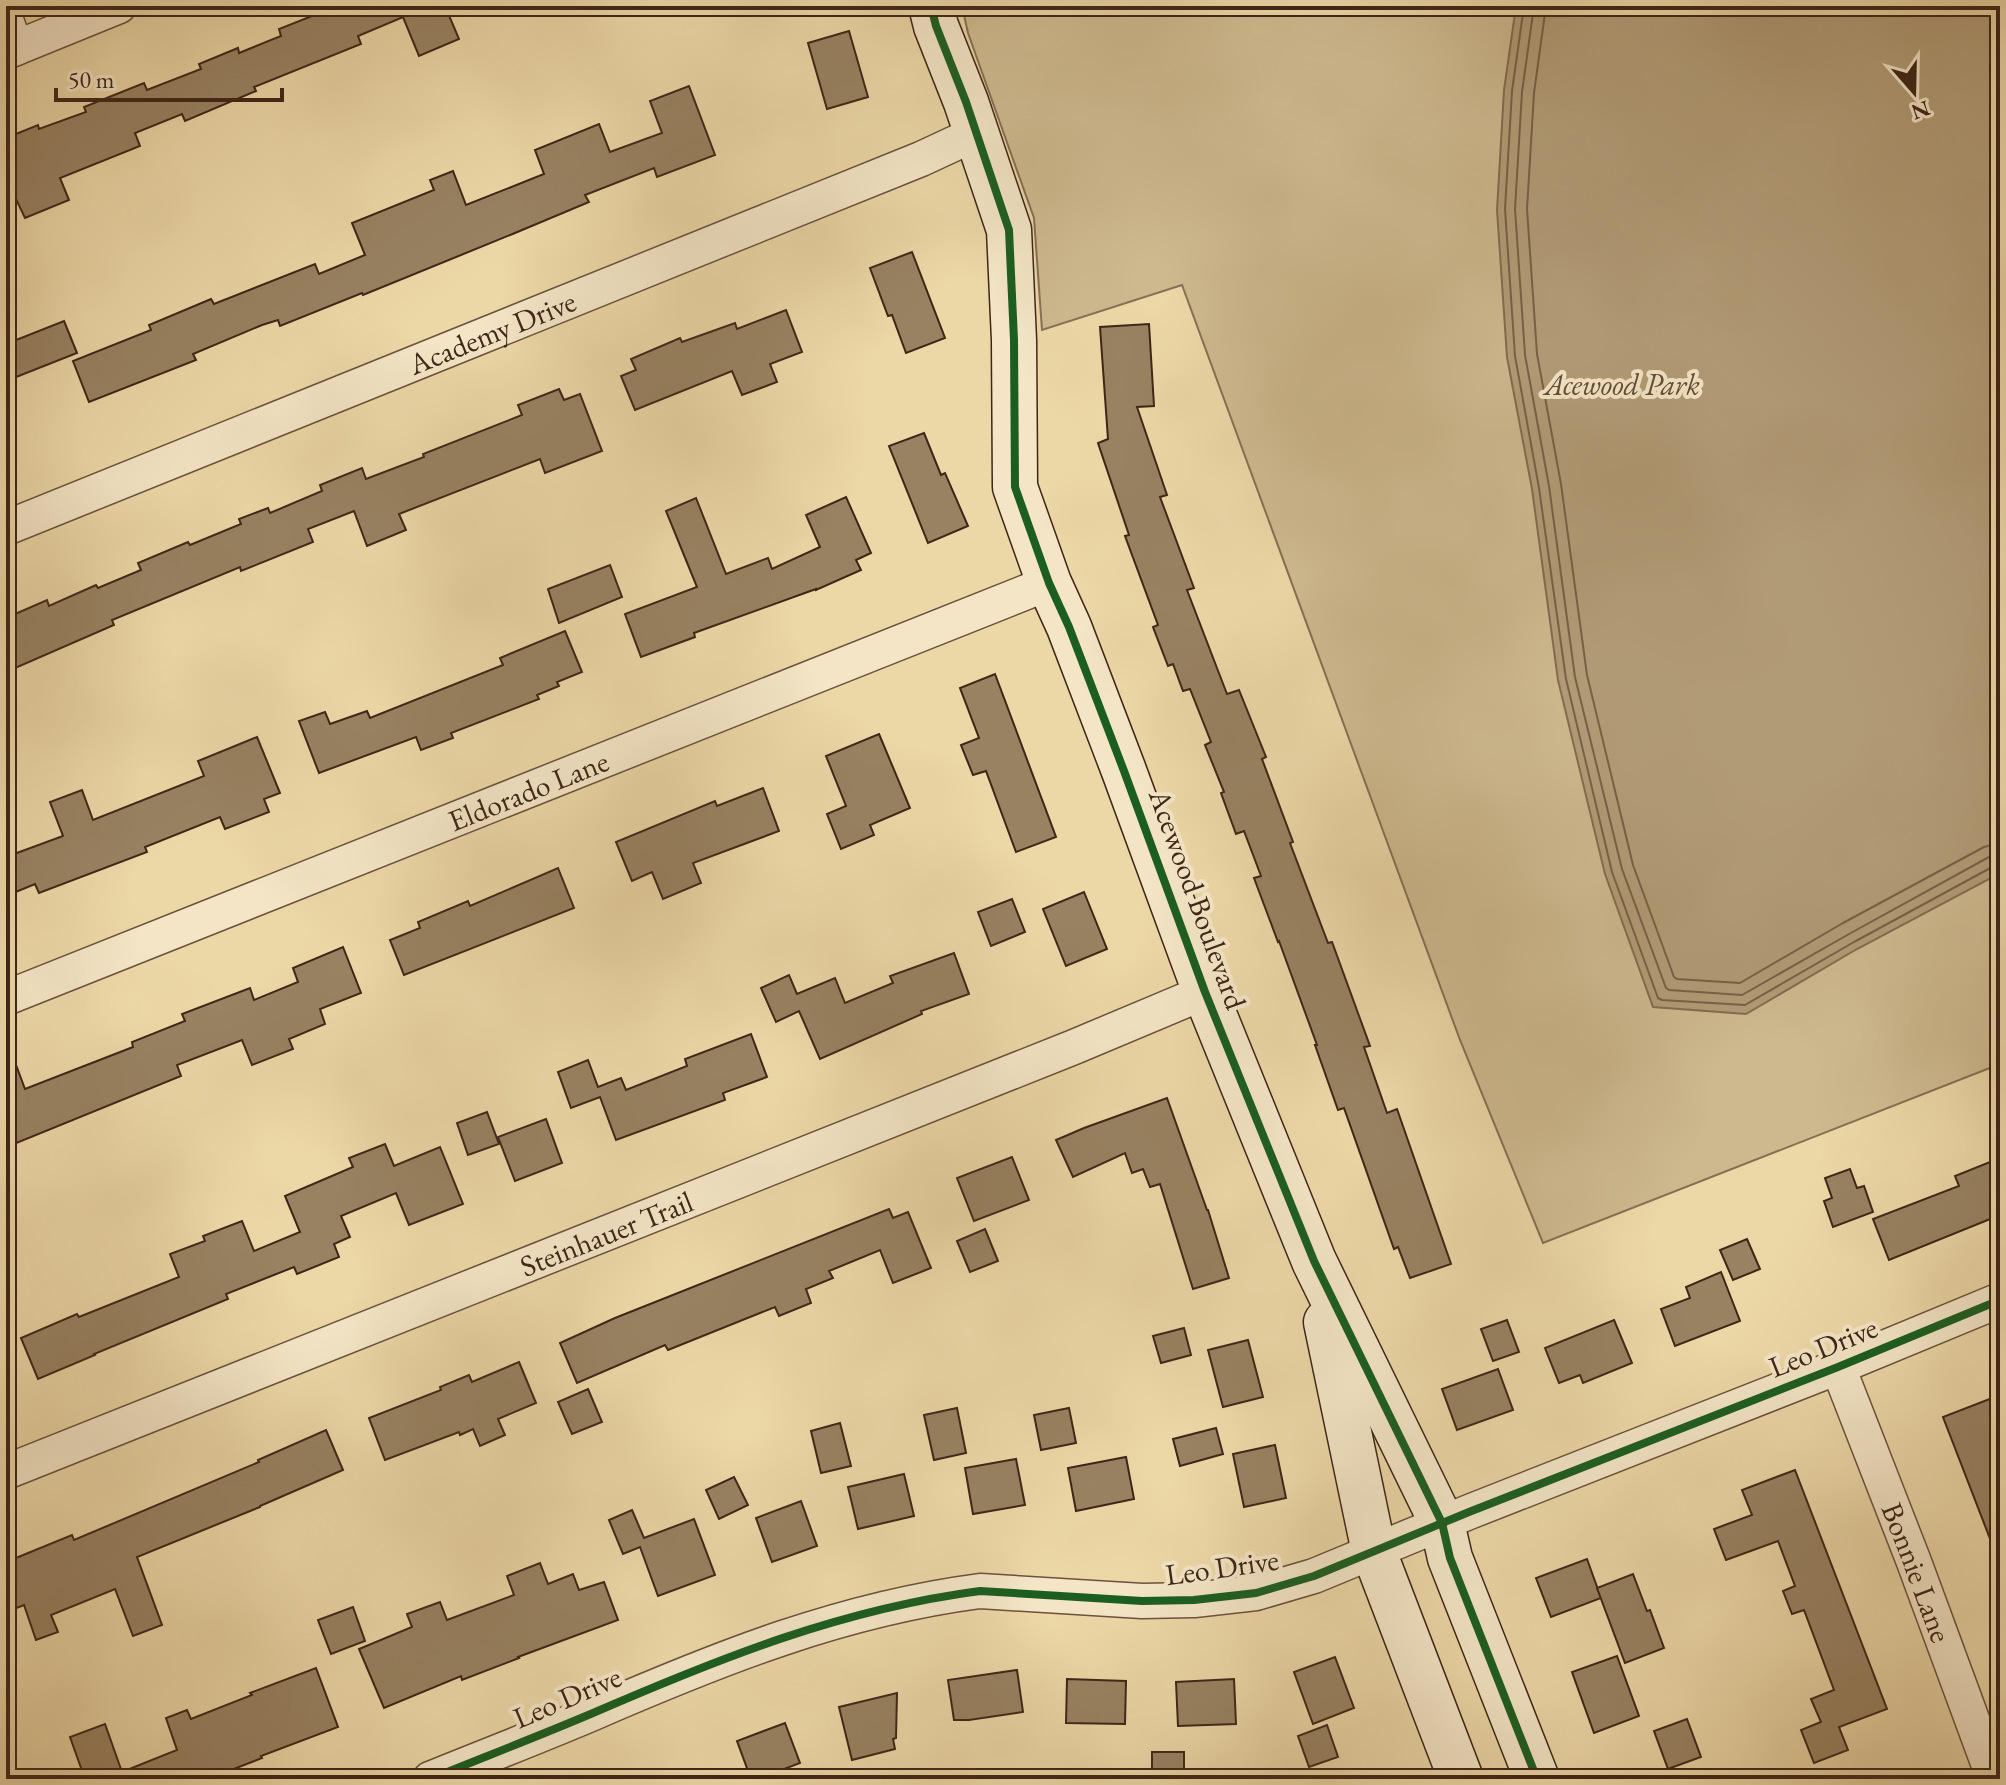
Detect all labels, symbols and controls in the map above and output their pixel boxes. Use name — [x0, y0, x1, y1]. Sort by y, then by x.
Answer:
scale bar — [56, 52, 282, 102]
north arrow — [1874, 52, 1954, 132]
text: 50 m — [68, 64, 115, 95]
text: N — [1907, 94, 1934, 127]
street label: Academy Drive — [402, 281, 581, 384]
park label: Acewood Park — [1542, 365, 1700, 404]
street label: Eldorado Lane — [442, 741, 614, 840]
street label: Acewood Boulevard — [1140, 782, 1256, 1015]
street label: Steinhauer Trail — [514, 1181, 698, 1285]
street label: Leo Drive — [1763, 1308, 1883, 1386]
street label: Bonnie Lane — [1873, 1497, 1961, 1647]
street label: Leo Drive — [1163, 1540, 1281, 1594]
street label: Leo Drive — [507, 1657, 627, 1737]

